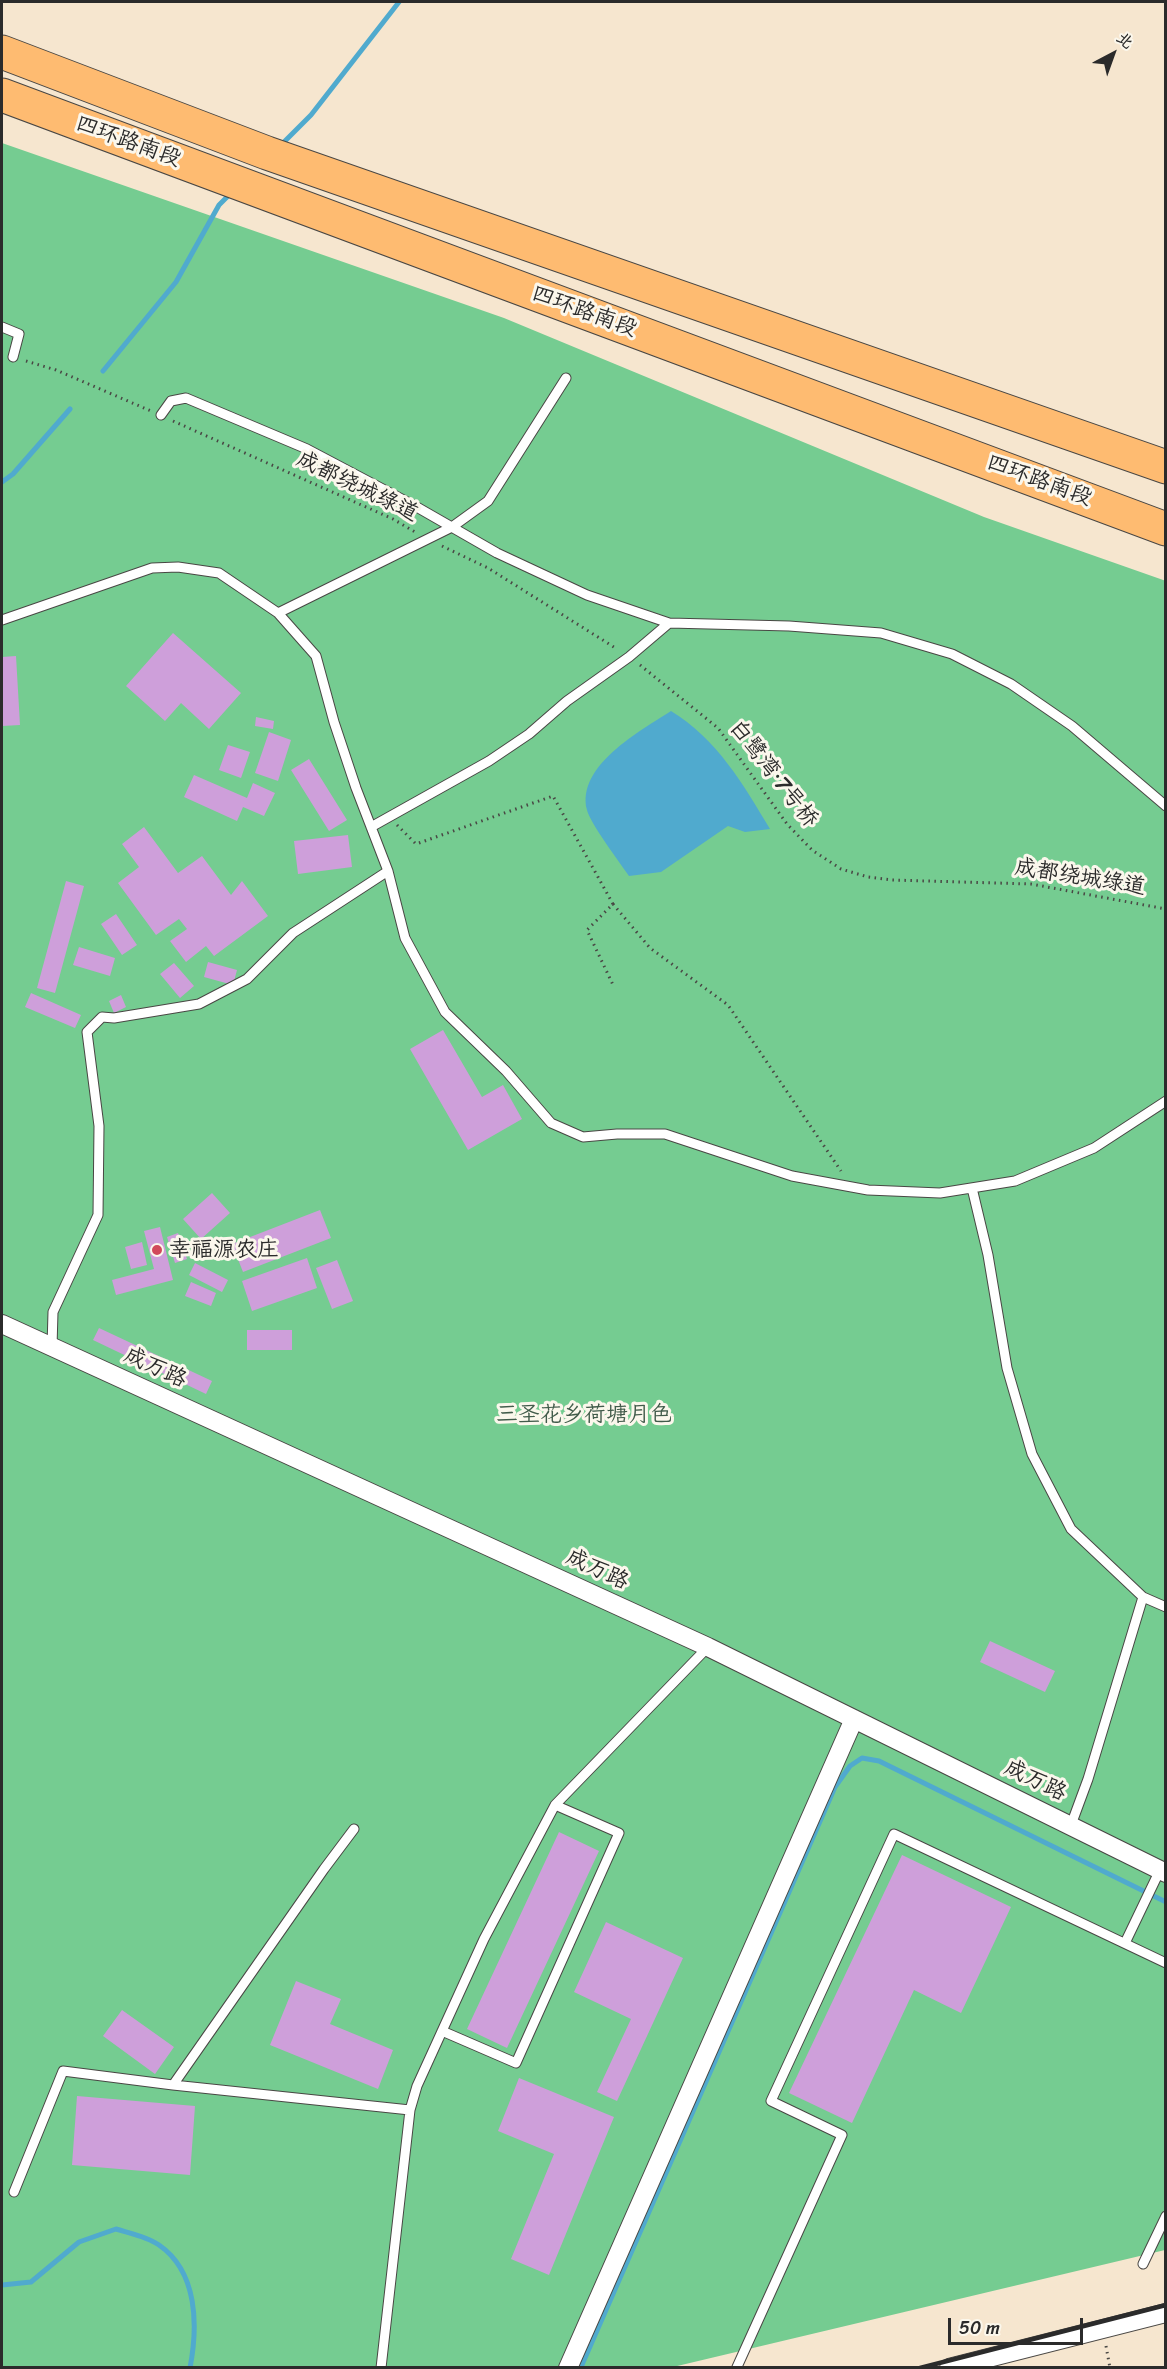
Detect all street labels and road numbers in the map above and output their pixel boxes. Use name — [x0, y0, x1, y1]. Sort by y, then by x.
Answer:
street label: 四环路南段 — [72, 111, 184, 173]
street label: 四环路南段 — [528, 281, 640, 343]
street label: 成都绕城绿道 — [292, 446, 422, 528]
street label: 四环路南段 — [983, 450, 1095, 512]
street label: 白鹭湾·7号桥 — [723, 715, 823, 833]
street label: 成都绕城绿道 — [1013, 855, 1147, 901]
street label: 成万路 — [120, 1342, 190, 1394]
street label: 成万路 — [562, 1544, 632, 1596]
street label: 成万路 — [1000, 1755, 1070, 1807]

